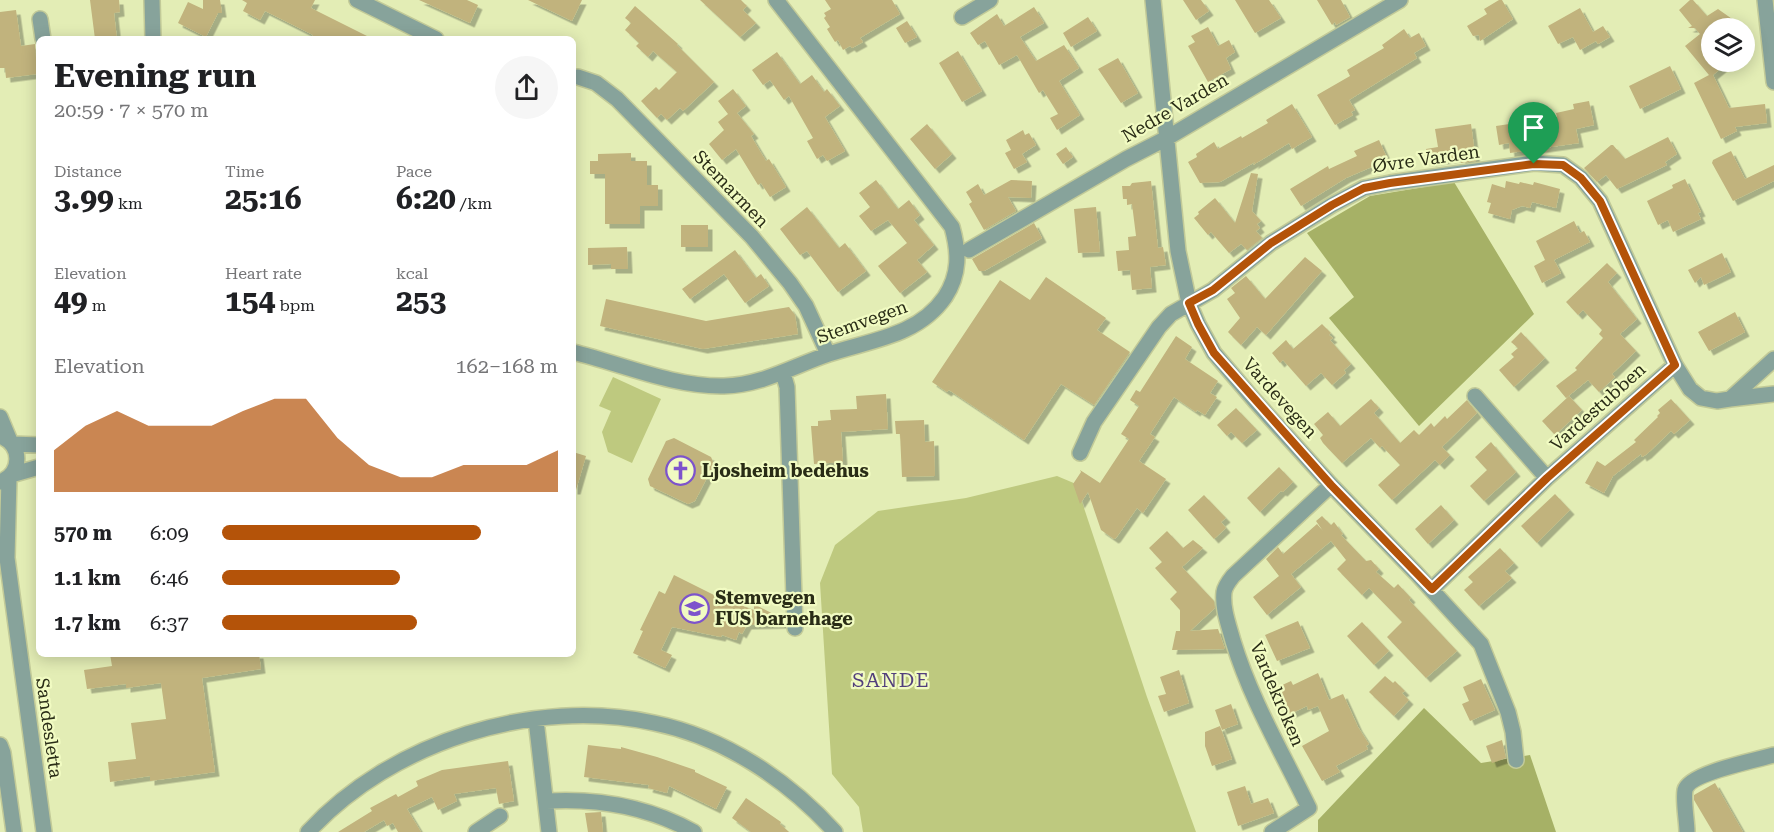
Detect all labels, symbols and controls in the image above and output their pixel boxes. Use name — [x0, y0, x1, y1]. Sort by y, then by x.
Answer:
map controls — [1701, 18, 1755, 72]
button: layers — [1701, 18, 1755, 72]
text: Evening run — [54, 56, 256, 95]
button: share — [495, 56, 558, 119]
street label: Nedre Varden — [1118, 69, 1232, 146]
text: 20:59 · 7 × 570 m — [54, 98, 209, 122]
pin — [1508, 102, 1559, 164]
icon: arrive — [1517, 111, 1550, 144]
street label: Øvre Varden — [1371, 141, 1481, 176]
street label: Stemarmen — [689, 146, 774, 232]
text: Distance — [54, 162, 122, 181]
text: Time — [225, 162, 264, 181]
text: Pace — [396, 162, 432, 181]
text: 3.99 — [54, 181, 114, 216]
text: 25:16 — [225, 181, 302, 216]
text: 6:20 — [396, 181, 456, 216]
text: km — [114, 194, 143, 213]
text: /km — [456, 194, 492, 213]
text: Elevation — [54, 264, 127, 283]
text: Heart rate — [225, 264, 302, 283]
text: kcal — [396, 264, 428, 283]
text: 49 — [54, 283, 88, 318]
text: 154 — [225, 283, 275, 318]
text: 253 — [396, 283, 446, 318]
street label: Stemvegen — [814, 295, 910, 348]
text: m — [88, 296, 106, 315]
text: bpm — [275, 296, 315, 315]
street label: Vardevegen — [1239, 353, 1322, 442]
text: Elevation — [54, 354, 145, 378]
text: 162–168 m — [455, 354, 558, 378]
street label: Vardestubben — [1546, 358, 1650, 455]
church icon: Ljosheim bedehus — [665, 455, 697, 487]
place label: Ljosheim bedehus — [702, 460, 869, 481]
text: 570 m — [54, 521, 112, 545]
text: 6:09 — [150, 521, 189, 545]
text: 1.1 km — [54, 566, 121, 590]
text: 6:46 — [150, 566, 189, 590]
place label: Stemvegen FUS barnehage — [715, 587, 853, 629]
school or university icon: Stemvegen FUS barnehage — [678, 592, 710, 624]
text: 1.7 km — [54, 611, 121, 635]
text: 6:37 — [150, 611, 189, 635]
street label: Vardekroken — [1246, 638, 1309, 750]
district label: SANDE — [852, 668, 930, 692]
street label: Sandesletta — [32, 676, 67, 780]

